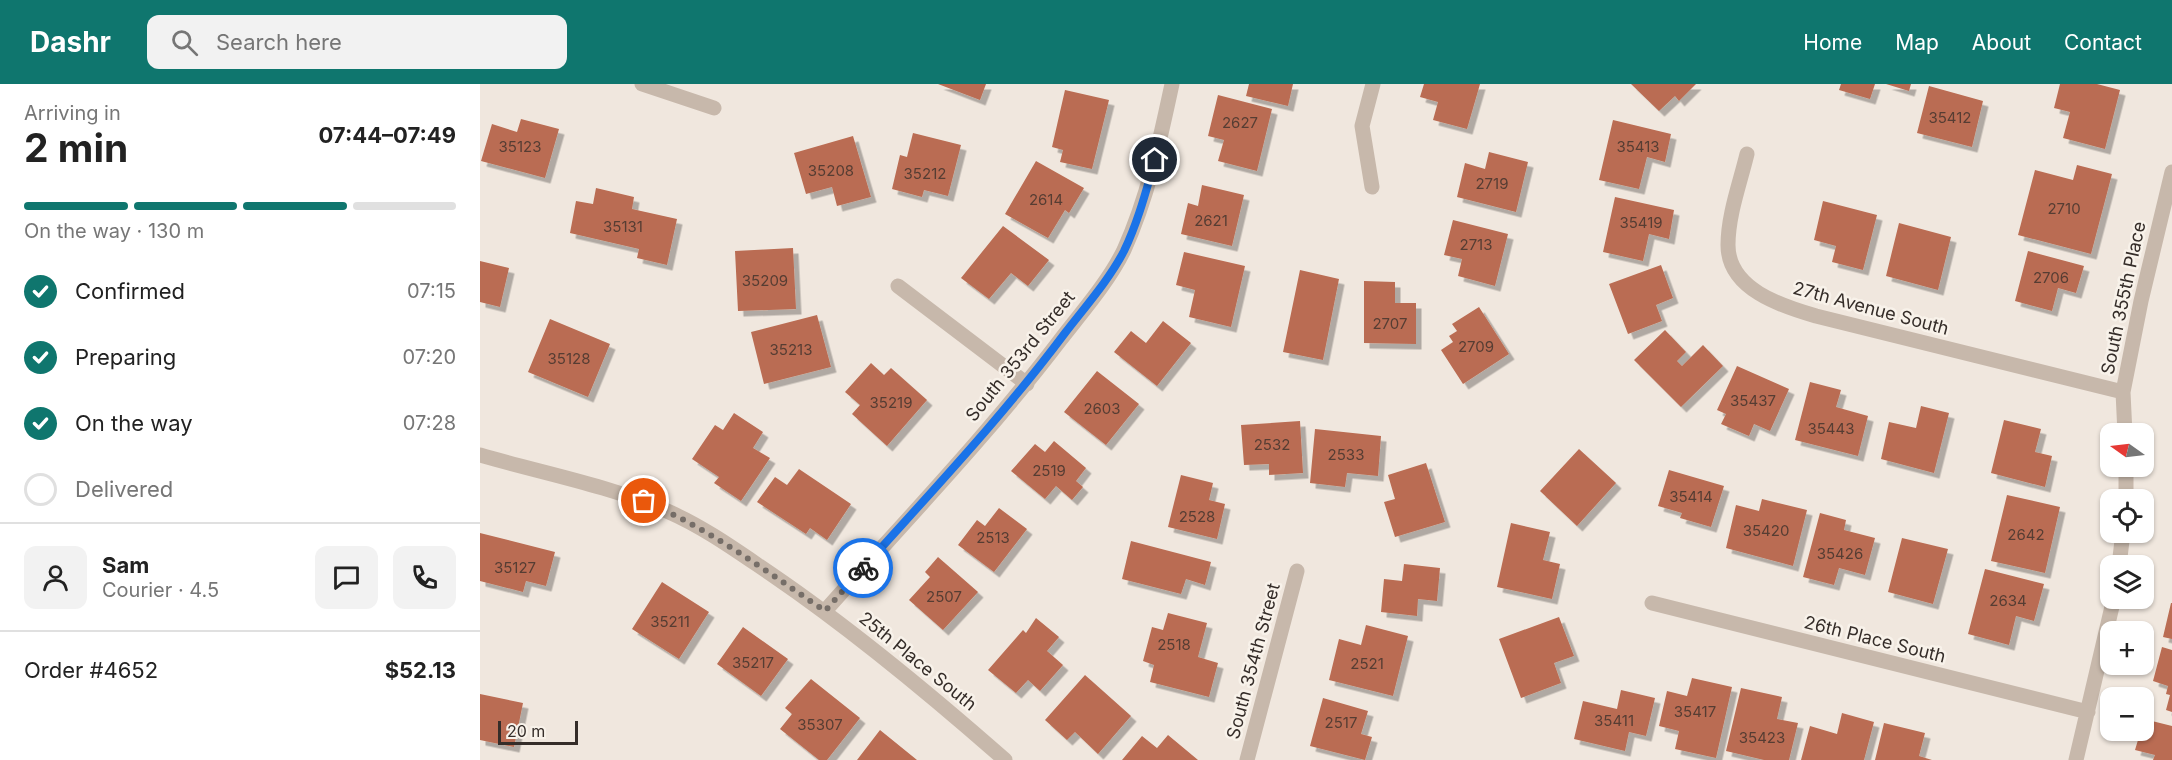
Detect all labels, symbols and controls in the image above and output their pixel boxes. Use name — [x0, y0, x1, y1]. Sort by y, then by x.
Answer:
search box — [147, 15, 567, 69]
text: Dashr — [30, 25, 111, 59]
icon: search — [168, 26, 201, 59]
text: Search here — [216, 29, 342, 55]
text: Home — [1803, 30, 1862, 55]
text: Map — [1895, 30, 1939, 55]
text: About — [1972, 30, 2031, 55]
text: Contact — [2064, 30, 2142, 55]
text: Arriving in — [24, 101, 121, 125]
house number: 35412 — [1928, 108, 1972, 127]
house number: 2627 — [1222, 113, 1258, 132]
text: 07:44–07:49 — [318, 122, 456, 148]
text: 2 min — [24, 124, 128, 171]
pin — [1129, 134, 1180, 185]
house number: 35123 — [499, 137, 541, 156]
house number: 35413 — [1616, 137, 1660, 156]
icon: home — [1138, 143, 1171, 176]
house number: 35208 — [808, 161, 854, 180]
house number: 35212 — [904, 164, 946, 183]
house number: 2719 — [1475, 174, 1509, 193]
house number: 2614 — [1029, 190, 1063, 209]
house number: 2710 — [2047, 199, 2081, 218]
house number: 2621 — [1194, 211, 1228, 230]
house number: 35419 — [1619, 213, 1663, 232]
house number: 35131 — [603, 217, 643, 236]
text: On the way · 130 m — [24, 219, 204, 243]
street label: South 355th Place — [2097, 220, 2149, 376]
house number: 2713 — [1459, 235, 1493, 254]
house number: 2706 — [2033, 268, 2069, 287]
house number: 35209 — [742, 271, 788, 290]
icon: check — [24, 275, 57, 308]
street label: 27th Avenue South — [1791, 277, 1951, 339]
text: Confirmed — [75, 278, 185, 304]
text: 07:15 — [407, 279, 456, 303]
street label: South 353rd Street — [961, 287, 1079, 425]
house number: 2707 — [1372, 314, 1408, 333]
house number: 2709 — [1458, 337, 1494, 356]
house number: 35213 — [770, 340, 812, 359]
icon: check — [24, 341, 57, 374]
text: Preparing — [75, 344, 176, 370]
text: 07:20 — [403, 345, 456, 369]
house number: 35128 — [548, 349, 590, 368]
house number: 35437 — [1730, 391, 1776, 410]
house number: 35219 — [870, 393, 912, 412]
house number: 2603 — [1083, 399, 1121, 418]
icon: check — [24, 407, 57, 440]
text: On the way — [75, 410, 193, 436]
text: 07:28 — [403, 411, 456, 435]
house number: 35443 — [1807, 419, 1855, 438]
north arrow — [2100, 423, 2154, 477]
map controls — [2100, 423, 2154, 741]
house number: 2532 — [1254, 435, 1290, 454]
house number: 2533 — [1328, 445, 1364, 464]
house number: 2519 — [1032, 461, 1066, 480]
pin — [618, 475, 669, 526]
text: Delivered — [75, 476, 173, 502]
icon: bag — [627, 484, 660, 517]
house number: 35414 — [1669, 487, 1713, 506]
button: locate — [2100, 489, 2154, 543]
house number: 2528 — [1179, 507, 1215, 526]
house number: 35420 — [1743, 521, 1789, 540]
house number: 2642 — [2007, 525, 2045, 544]
house number: 2513 — [976, 528, 1010, 547]
courier — [833, 538, 893, 598]
house number: 35426 — [1817, 544, 1863, 563]
button: person — [24, 546, 87, 609]
button: chat — [315, 546, 378, 609]
button: phone — [393, 546, 456, 609]
text: Sam — [102, 552, 149, 578]
icon: bike — [847, 552, 880, 585]
button: layers — [2100, 555, 2154, 609]
house number: 35127 — [494, 558, 536, 577]
text: Courier · 4.5 — [102, 578, 219, 602]
street label: South 354th Street — [1222, 581, 1284, 741]
house number: 2507 — [926, 587, 962, 606]
house number: 2634 — [1989, 591, 2027, 610]
street label: 25th Place South — [855, 607, 981, 715]
street label: 26th Place South — [1802, 611, 1948, 667]
house number: 35211 — [650, 612, 690, 631]
button: + — [2100, 621, 2154, 675]
house number: 2518 — [1157, 635, 1191, 654]
house number: 35217 — [732, 653, 774, 672]
house number: 2521 — [1350, 654, 1384, 673]
text: Order #4652 — [24, 657, 158, 683]
text: $52.13 — [385, 657, 456, 683]
button: − — [2100, 687, 2154, 741]
house number: 35417 — [1674, 702, 1716, 721]
house number: 35411 — [1594, 711, 1634, 730]
house number: 2517 — [1325, 713, 1357, 732]
house number: 35307 — [797, 715, 843, 734]
scale bar — [498, 718, 578, 746]
text: 20 m — [507, 721, 545, 741]
house number: 35423 — [1739, 728, 1785, 747]

